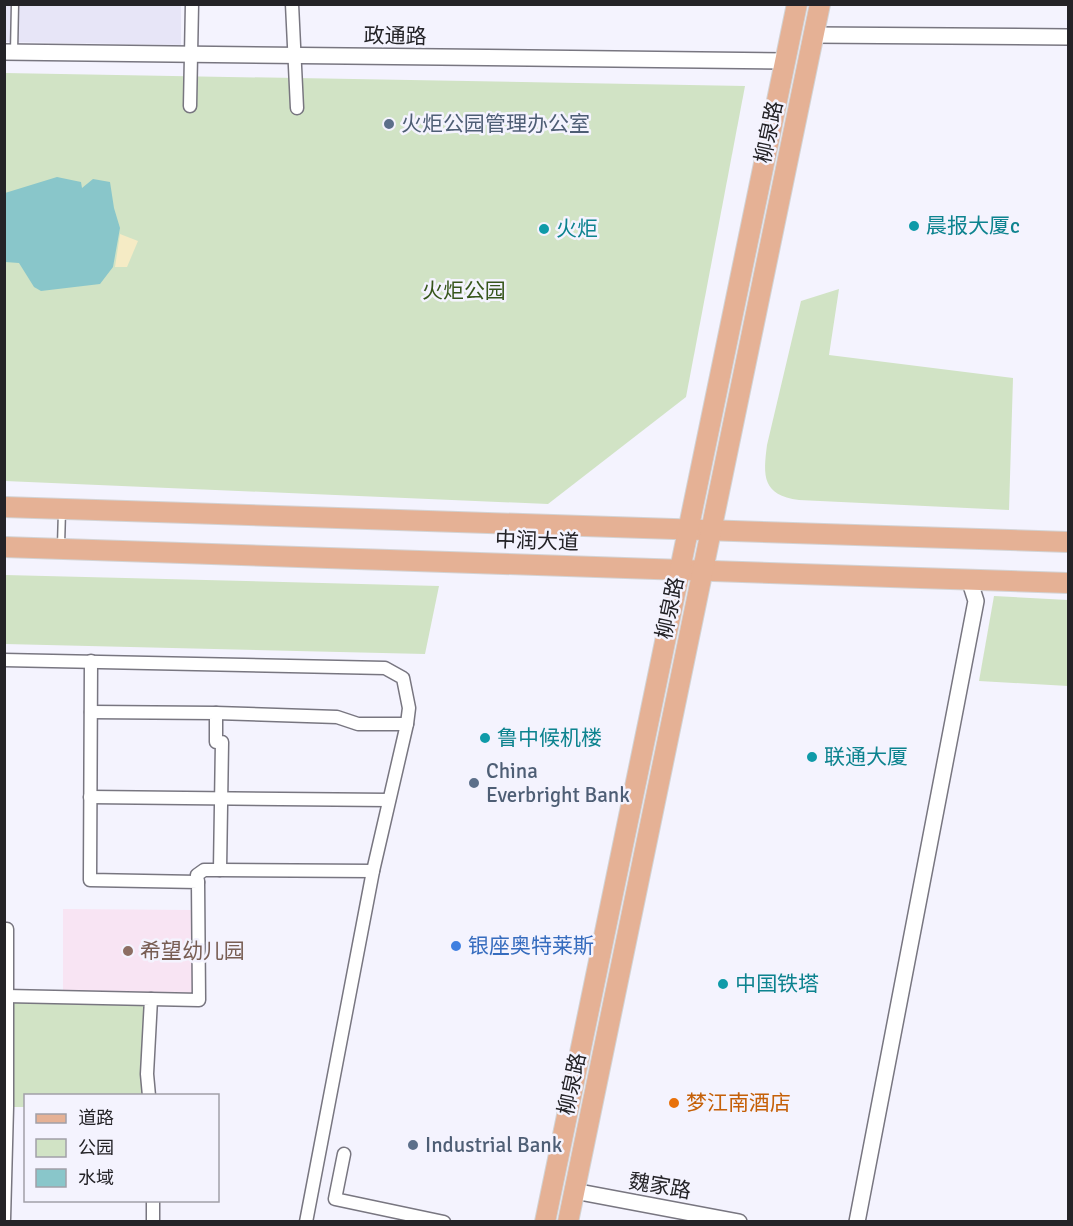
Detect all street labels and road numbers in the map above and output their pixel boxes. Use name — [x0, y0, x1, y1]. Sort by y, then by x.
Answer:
street label: 政通路 — [363, 22, 427, 50]
street label: 柳泉路 — [750, 98, 788, 166]
street label: 中润大道 — [495, 527, 579, 555]
street label: 柳泉路 — [651, 574, 689, 642]
street label: 柳泉路 — [553, 1050, 591, 1118]
street label: 魏家路 — [627, 1168, 693, 1204]

